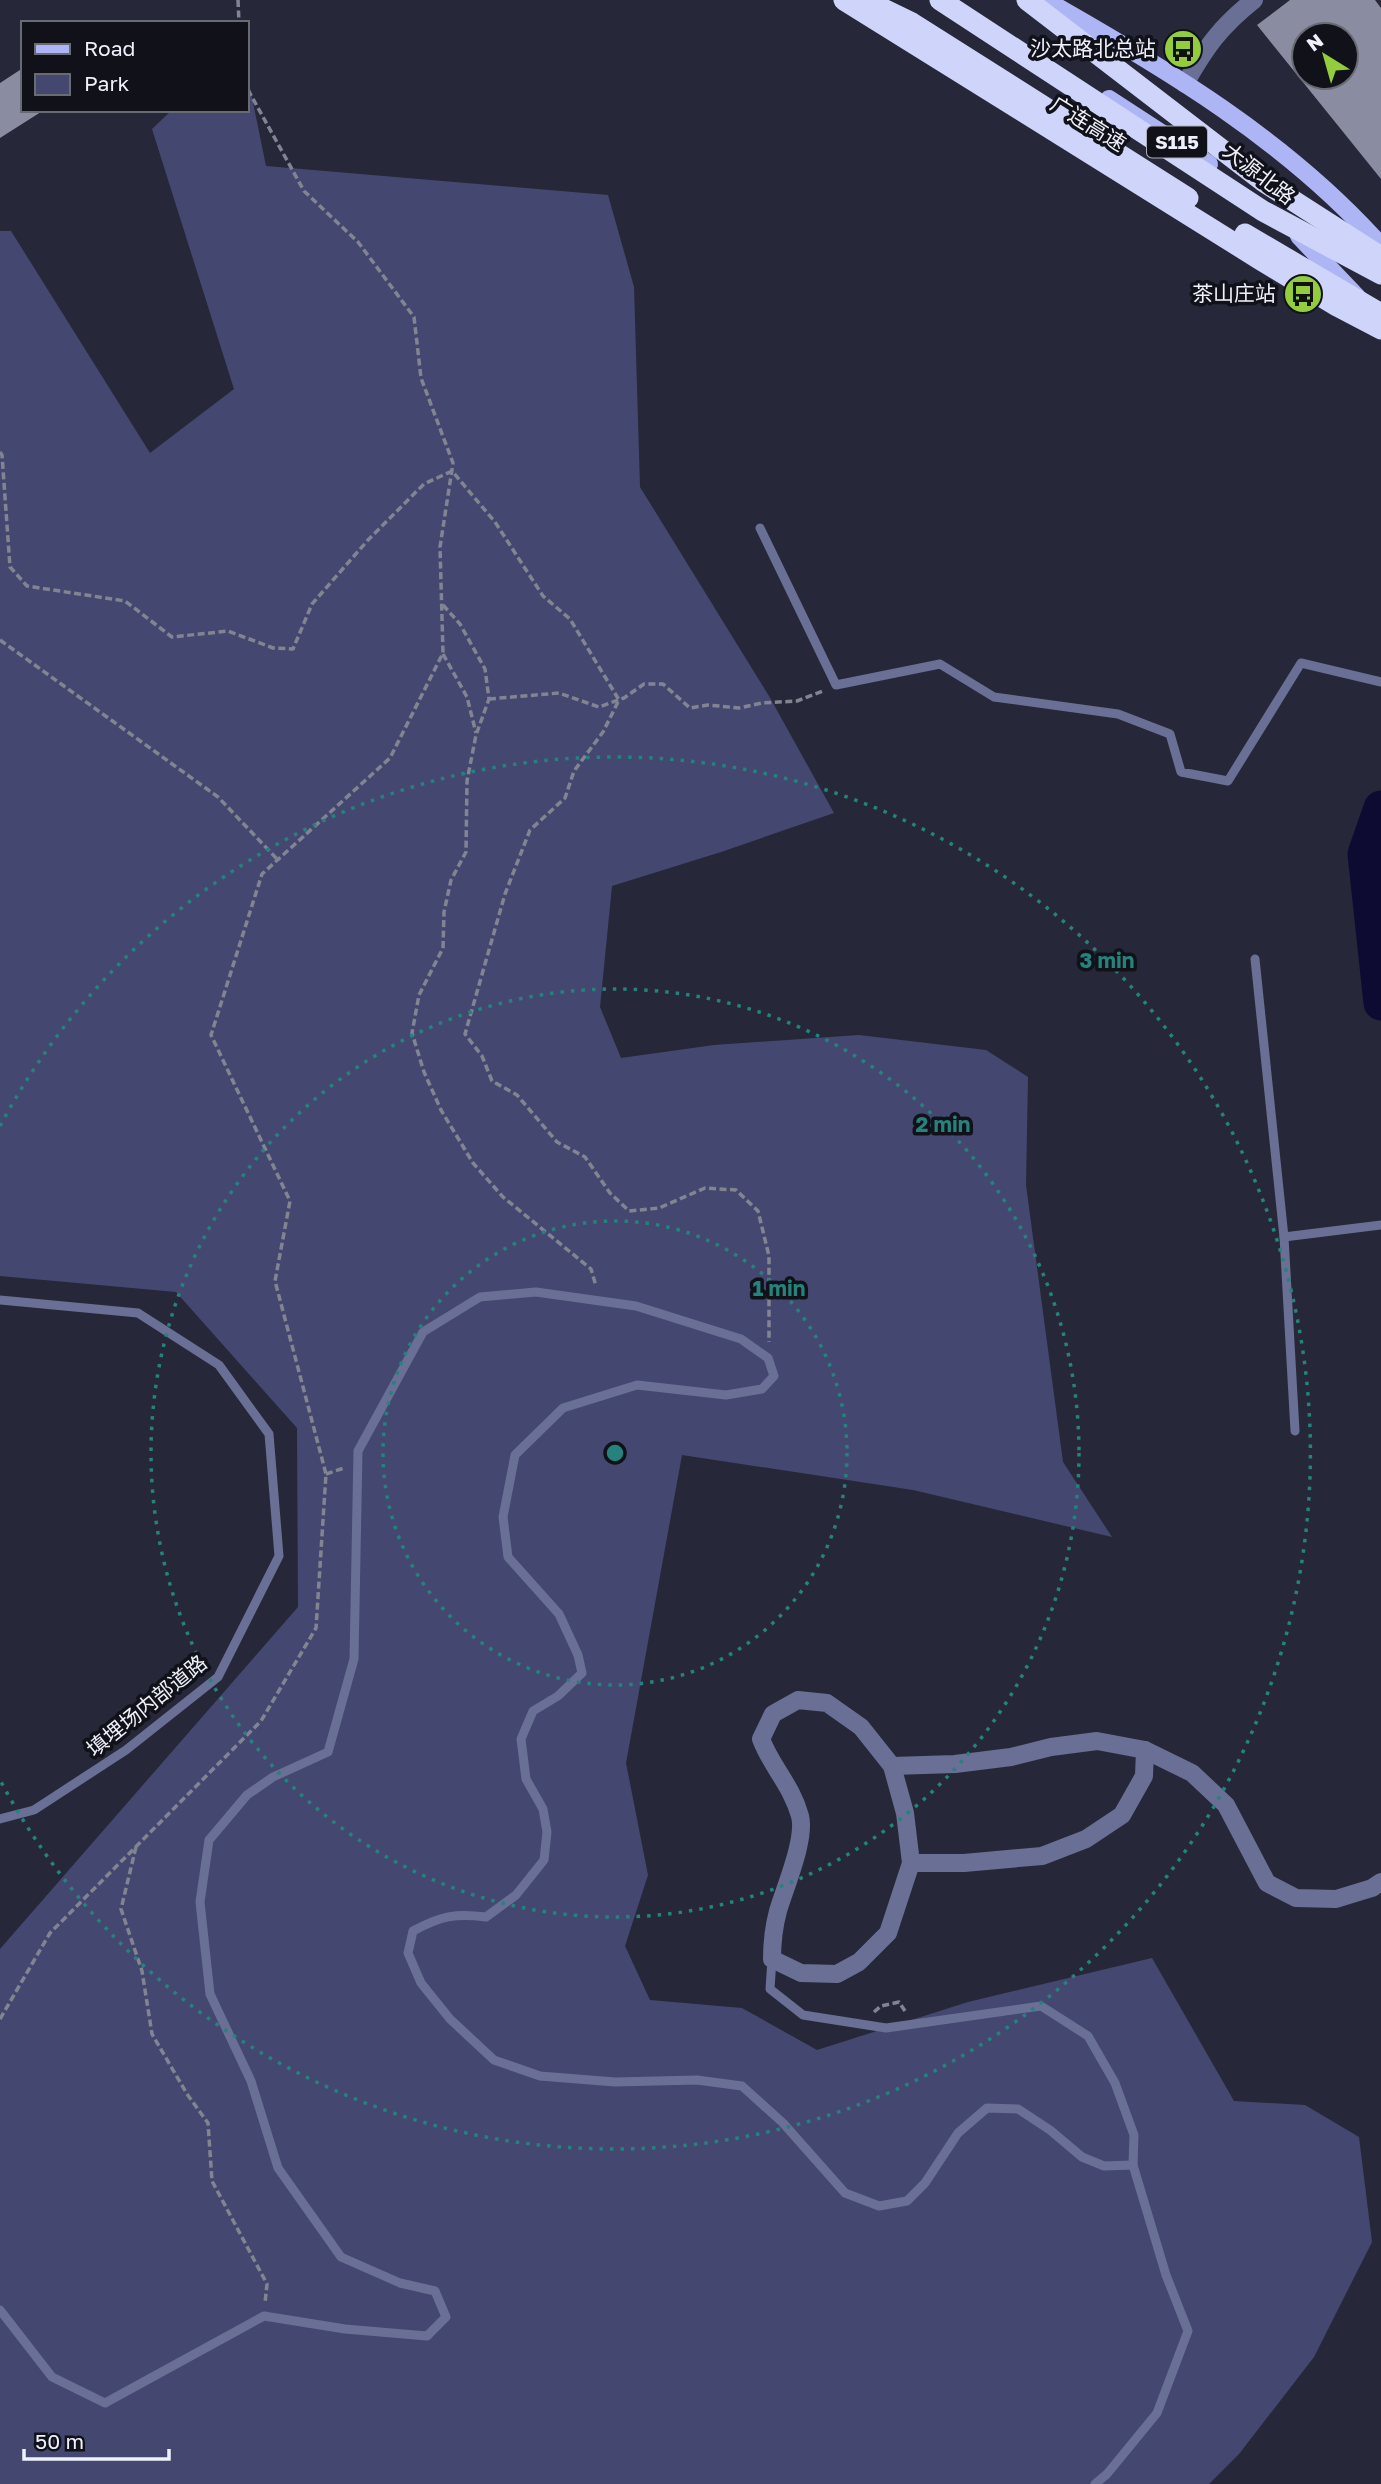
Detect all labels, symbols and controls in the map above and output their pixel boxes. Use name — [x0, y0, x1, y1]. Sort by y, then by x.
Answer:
legend — [21, 21, 248, 112]
north arrow — [1290, 21, 1360, 91]
bus stop icon: 沙太路北总站 — [1162, 28, 1204, 70]
text: N — [1302, 28, 1327, 56]
text: Road — [84, 35, 135, 61]
place label: 沙太路北总站 — [1030, 35, 1156, 61]
text: Park — [84, 70, 130, 96]
street label: 广连高速 — [1046, 90, 1131, 156]
road number: S115 — [1147, 126, 1207, 158]
street label: 大源北路 — [1219, 137, 1301, 209]
bus stop icon: 茶山庄站 — [1282, 273, 1324, 315]
place label: 茶山庄站 — [1192, 280, 1276, 306]
text: 3 min — [1080, 947, 1134, 973]
text: 2 min — [916, 1111, 970, 1137]
text: 1 min — [753, 1275, 805, 1301]
centre of rings — [603, 1441, 627, 1465]
street label: 填埋场内部道路 — [81, 1649, 212, 1762]
scale bar — [24, 2418, 170, 2462]
text: 50 m — [35, 2428, 84, 2454]

